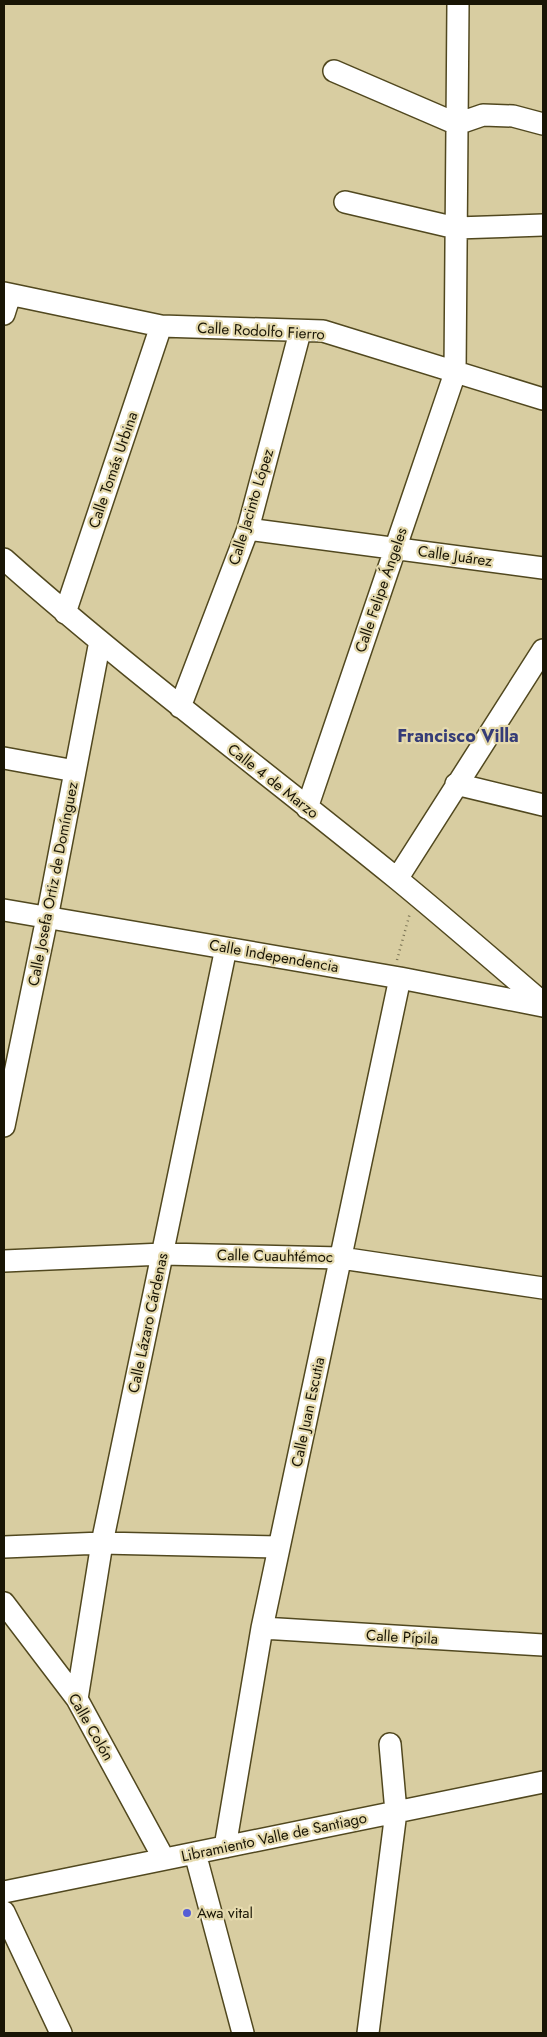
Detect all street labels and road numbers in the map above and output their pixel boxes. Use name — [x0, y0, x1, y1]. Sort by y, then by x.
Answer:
street label: Calle Rodolfo Fierro — [197, 317, 325, 345]
street label: Calle Tomás Urbina — [83, 409, 143, 531]
street label: Calle Jacinto López — [223, 446, 279, 568]
street label: Calle Felipe Ángeles — [349, 525, 413, 655]
street label: Calle Juárez — [416, 540, 494, 572]
street label: Calle 4 de Marzo — [223, 738, 323, 824]
street label: Calle Josefa Ortiz de Domínguez — [22, 780, 84, 988]
street label: Calle Independencia — [208, 934, 340, 978]
street label: Calle Cuauhtémoc — [217, 1244, 333, 1268]
street label: Calle Lázaro Cárdenas — [122, 1251, 174, 1395]
street label: Calle Juan Escutia — [286, 1355, 330, 1469]
street label: Calle Pípila — [366, 1624, 438, 1650]
street label: Calle Colón — [63, 1689, 119, 1765]
street label: Libramiento Valle de Santiago — [179, 1807, 369, 1867]

